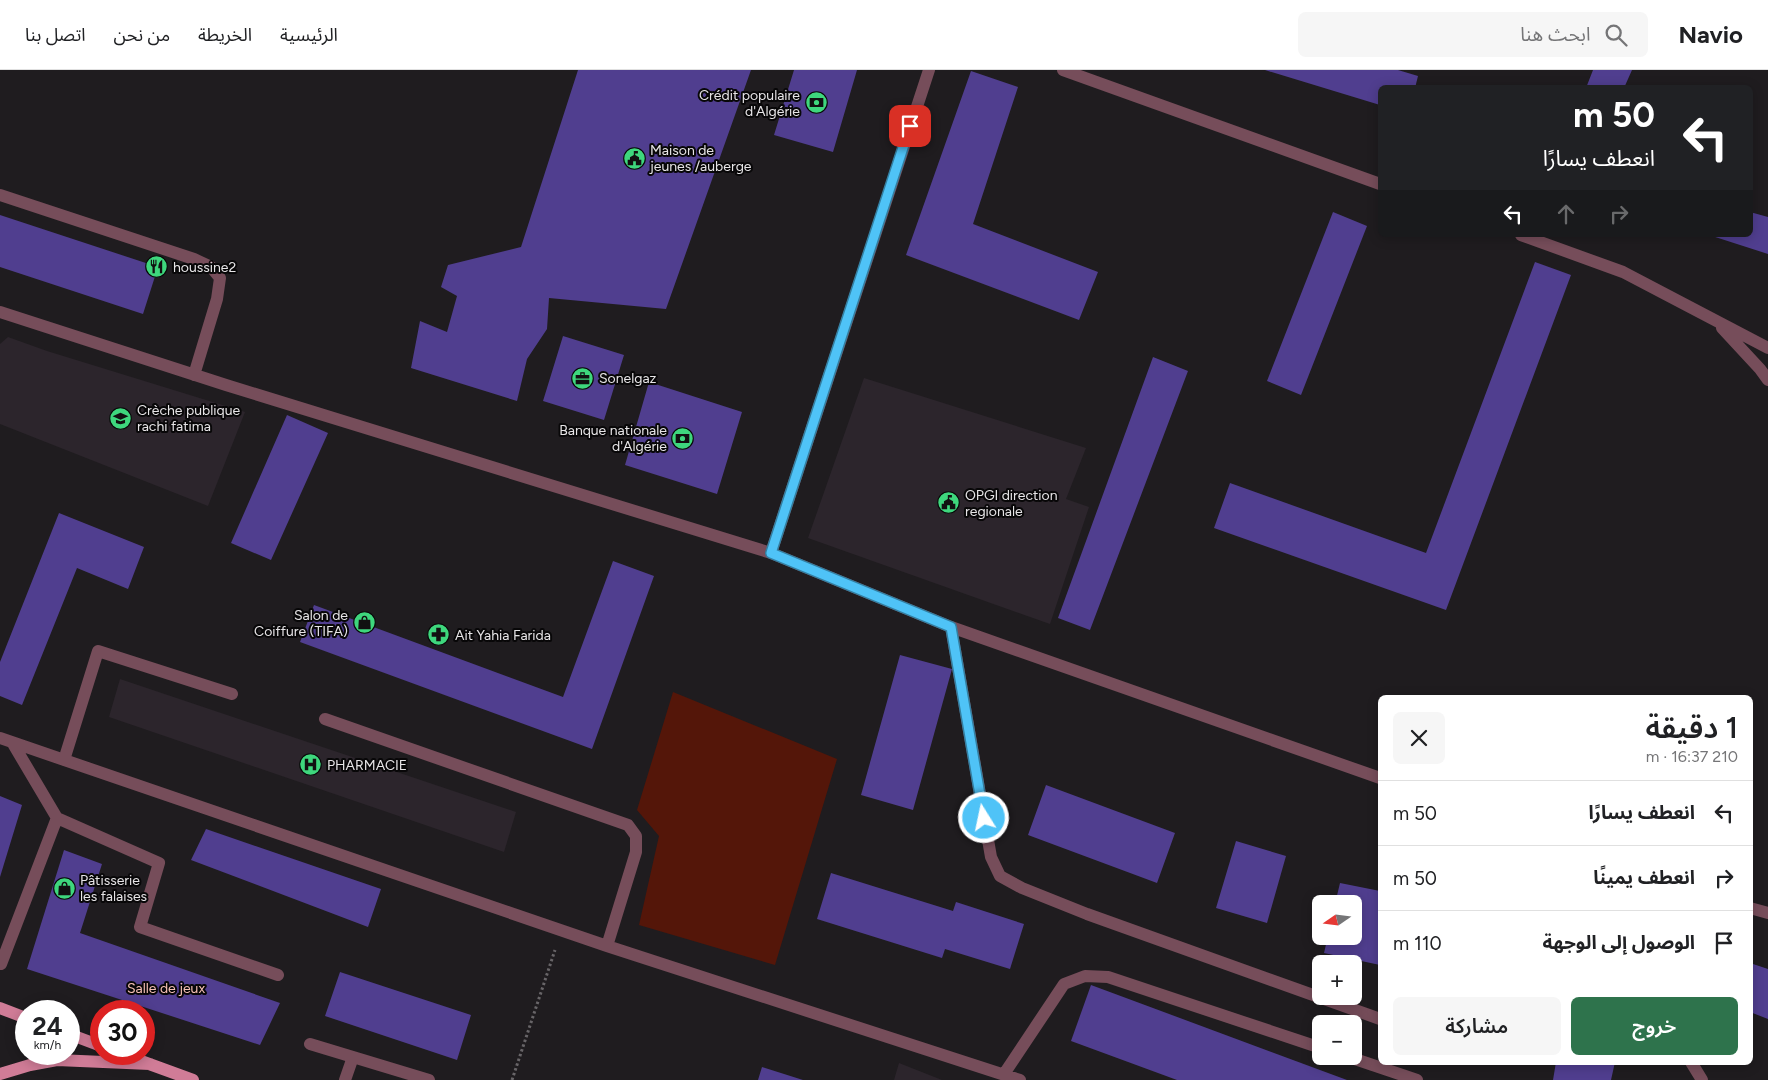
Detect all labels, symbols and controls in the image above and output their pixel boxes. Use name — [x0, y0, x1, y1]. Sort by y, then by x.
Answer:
search box — [1298, 12, 1648, 57]
text: Navio — [1678, 20, 1743, 49]
icon: search — [1602, 21, 1630, 49]
text: ابحث هنا — [1520, 23, 1590, 46]
text: اتصل بنا — [25, 24, 86, 46]
text: من نحن — [114, 24, 170, 46]
text: الخريطة — [198, 24, 252, 46]
text: الرئيسية — [280, 24, 338, 46]
place label: Crédit populaire d'Algérie — [699, 87, 800, 120]
bank icon: Crédit populaire d'Algérie — [804, 91, 828, 115]
text: 50 m — [1573, 94, 1655, 136]
pin — [889, 105, 931, 147]
icon: left — [1673, 105, 1738, 170]
icon: arrive — [896, 112, 924, 140]
place label: Maison de jeunes /auberge — [649, 142, 752, 175]
text: انعطف يسارًا — [1543, 145, 1655, 172]
public building icon: Maison de jeunes /auberge — [622, 146, 646, 170]
icon: left — [1499, 200, 1527, 228]
icon: ahead — [1552, 200, 1580, 228]
icon: right — [1605, 200, 1633, 228]
restaurant icon: houssine2 — [145, 255, 169, 279]
place label: houssine2 — [173, 259, 236, 276]
office icon: Sonelgaz — [571, 366, 595, 390]
place label: Sonelgaz — [599, 370, 657, 387]
place label: Crèche publique rachi fatima — [137, 402, 240, 435]
school or university icon: Crèche publique rachi fatima — [109, 406, 133, 430]
place label: Banque nationale d'Algérie — [559, 422, 667, 455]
bank icon: Banque nationale d'Algérie — [671, 426, 695, 450]
place label: OPGI direction regionale — [965, 487, 1058, 520]
public building icon: OPGI direction regionale — [937, 491, 961, 515]
place label: Salon de Coiffure (TIFA) — [254, 607, 348, 640]
shop icon: Salon de Coiffure (TIFA) — [352, 611, 376, 635]
pharmacy icon: Ait Yahia Farida — [427, 623, 451, 647]
place label: Ait Yahia Farida — [455, 627, 551, 644]
text: 1 دقيقة — [1645, 709, 1738, 746]
button: close — [1393, 712, 1445, 764]
text: 210 m · 16:37 — [1646, 747, 1738, 766]
hospital icon: PHARMACIE — [299, 753, 323, 777]
place label: PHARMACIE — [327, 757, 407, 774]
position arrow — [957, 791, 1009, 843]
icon: left — [1710, 799, 1738, 827]
text: انعطف يسارًا — [1588, 801, 1695, 824]
text: 50 m — [1393, 802, 1437, 825]
icon: right — [1710, 864, 1738, 892]
text: انعطف يمينًا — [1593, 866, 1695, 889]
text: 50 m — [1393, 867, 1437, 890]
place label: Pâtisserie les falaises — [80, 872, 147, 905]
shop icon: Pâtisserie les falaises — [52, 876, 76, 900]
north arrow — [1312, 895, 1362, 945]
map controls — [1312, 895, 1362, 1065]
icon: arrive — [1710, 929, 1738, 957]
text: الوصول إلى الوجهة — [1542, 931, 1695, 954]
text: 110 m — [1393, 932, 1442, 955]
button: + — [1312, 955, 1362, 1005]
park label: Salle de jeux — [127, 980, 205, 997]
button: مشاركة — [1393, 997, 1561, 1055]
button: خروج — [1571, 997, 1738, 1055]
speed limit sign: 30 — [90, 1000, 155, 1065]
text: 24 — [32, 1011, 63, 1041]
button: − — [1312, 1015, 1362, 1065]
text: km/h — [34, 1038, 61, 1052]

